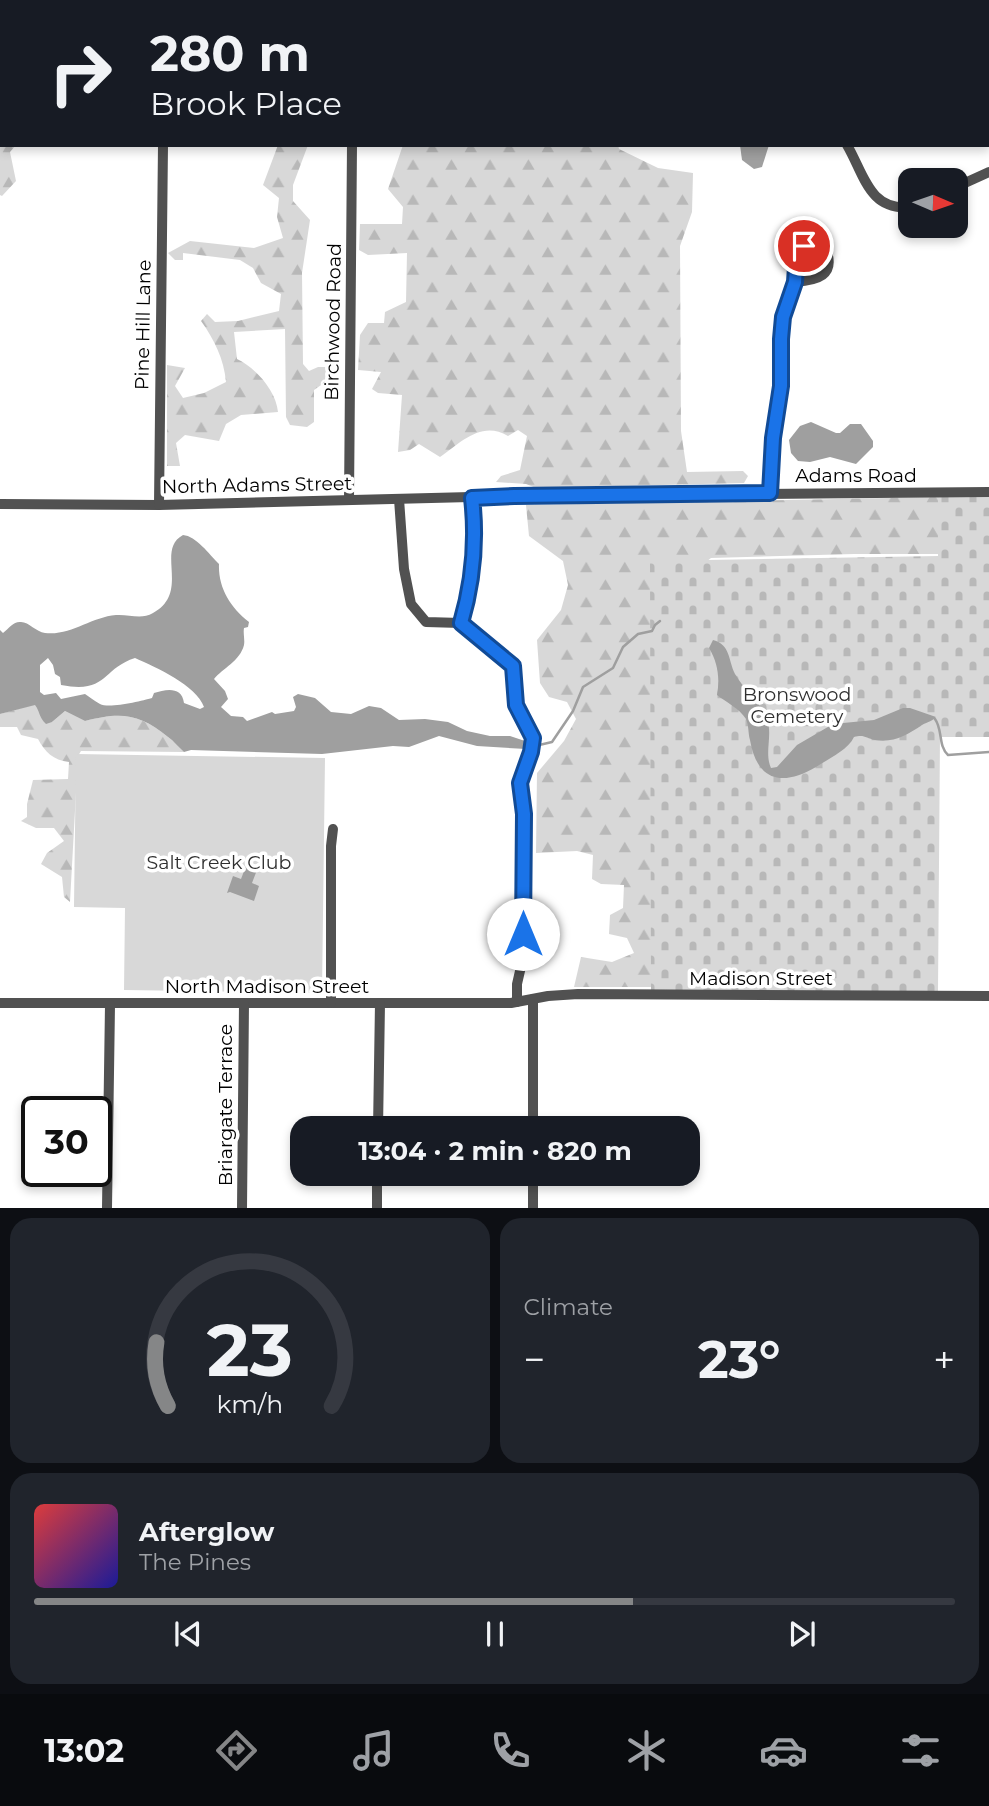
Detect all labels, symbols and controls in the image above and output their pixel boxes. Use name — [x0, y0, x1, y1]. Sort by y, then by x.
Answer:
text: 280 m — [150, 24, 310, 83]
icon: right — [35, 28, 126, 119]
text: Brook Place — [150, 84, 342, 123]
north arrow — [898, 168, 968, 238]
map controls — [898, 168, 968, 238]
pin — [774, 216, 834, 276]
icon: arrive — [785, 227, 823, 265]
street label: Birchwood Road — [320, 243, 346, 401]
street label: Pine Hill Lane — [130, 260, 156, 390]
street label: Adams Road — [795, 464, 917, 487]
street label: North Adams Street — [162, 472, 353, 498]
park label: Bronswood Cemetery — [743, 683, 851, 728]
park label: Salt Creek Club — [147, 851, 292, 874]
position arrow — [486, 897, 560, 971]
street label: Madison Street — [689, 967, 833, 990]
street label: North Madison Street — [165, 975, 370, 998]
street label: Briargate Terrace — [214, 1024, 237, 1186]
speed limit sign: 30 — [21, 1096, 112, 1187]
text: 13:04 · 2 min · 820 m — [358, 1135, 632, 1167]
text: Climate — [524, 1293, 613, 1321]
text: 23 — [207, 1307, 293, 1395]
text: 23° — [698, 1328, 780, 1391]
text: − — [524, 1336, 545, 1383]
text: + — [933, 1336, 955, 1383]
text: km/h — [216, 1389, 283, 1419]
text: Afterglow — [139, 1516, 274, 1548]
text: The Pines — [139, 1548, 251, 1576]
icon: previous — [169, 1615, 207, 1653]
icon: pause — [476, 1615, 514, 1653]
icon: next — [783, 1615, 821, 1653]
icon: directions — [212, 1726, 261, 1775]
icon: music — [349, 1726, 398, 1775]
icon: phone — [486, 1726, 535, 1775]
icon: climate — [622, 1726, 671, 1775]
icon: car — [759, 1726, 808, 1775]
icon: filters — [896, 1726, 945, 1775]
text: 13:02 — [44, 1731, 124, 1770]

